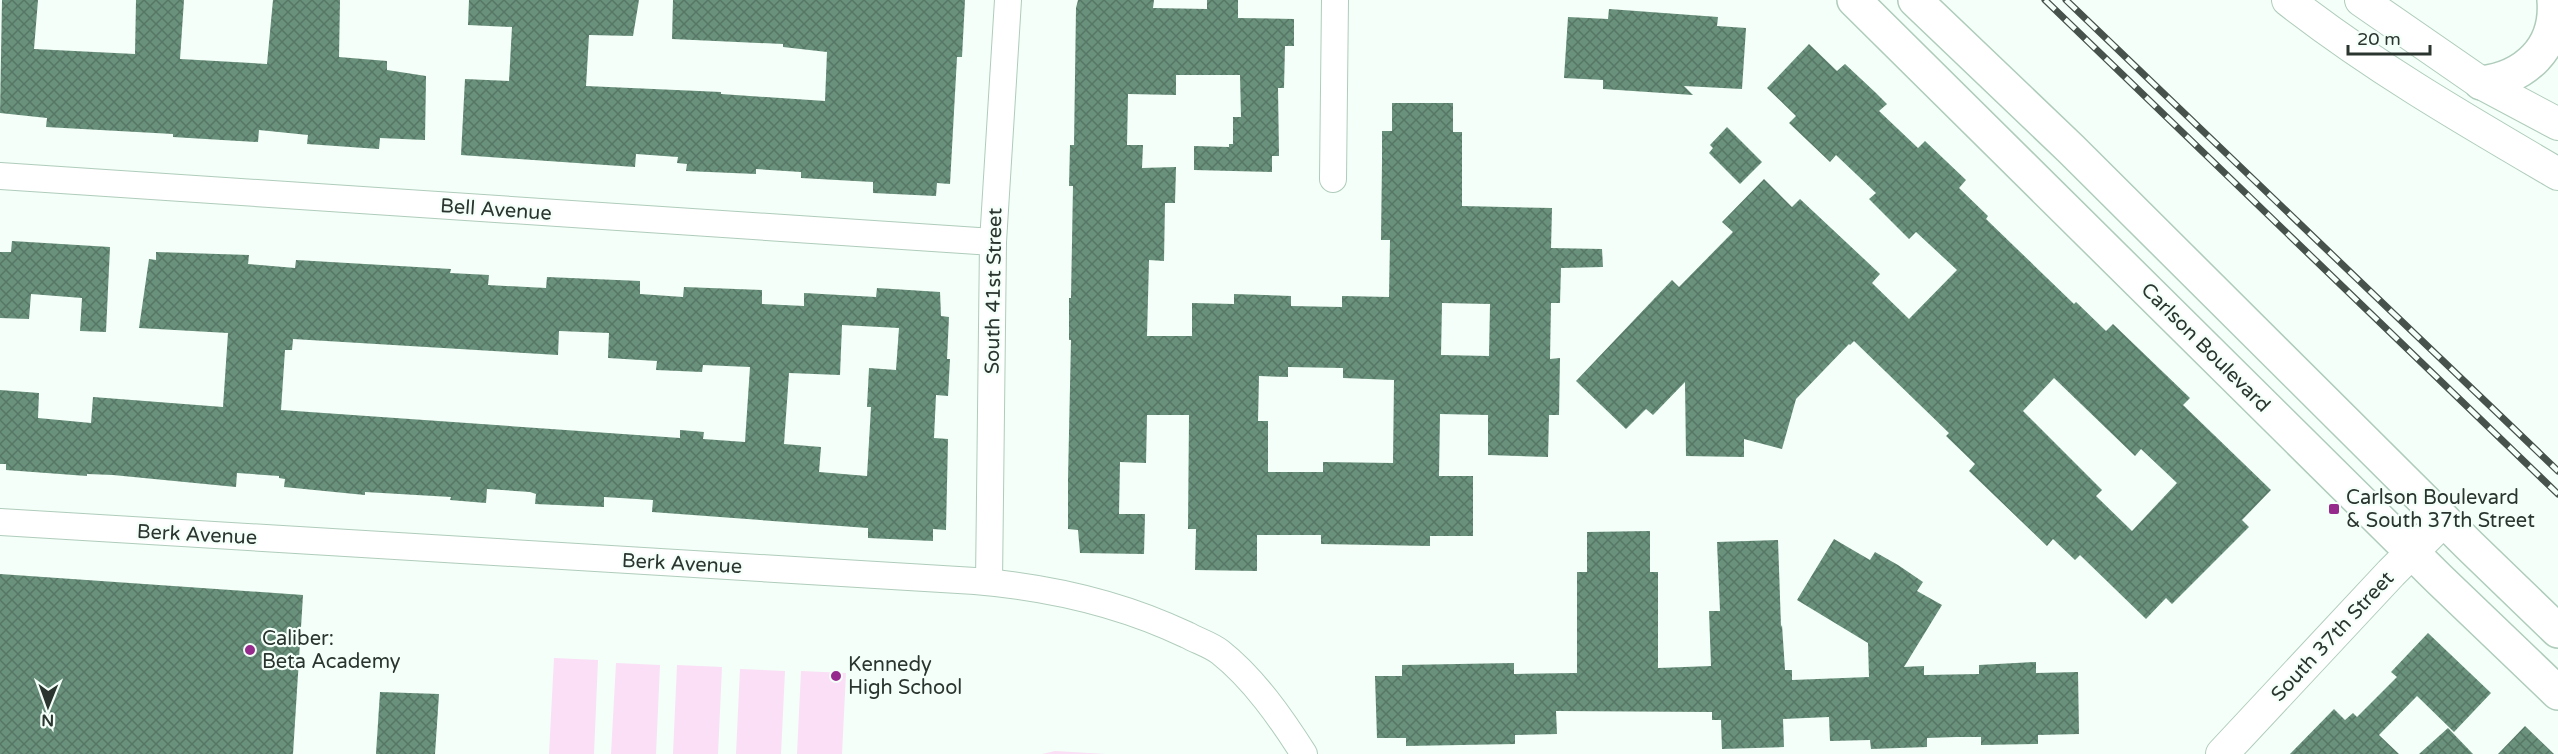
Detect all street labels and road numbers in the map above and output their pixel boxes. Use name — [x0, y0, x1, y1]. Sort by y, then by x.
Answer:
street label: Bell Avenue — [439, 194, 553, 226]
street label: South 41st Street — [981, 207, 1007, 374]
street label: Carlson Boulevard — [2136, 278, 2275, 417]
street label: Berk Avenue — [136, 520, 258, 550]
street label: Berk Avenue — [621, 549, 743, 579]
street label: South 37th Street — [2266, 566, 2399, 707]

